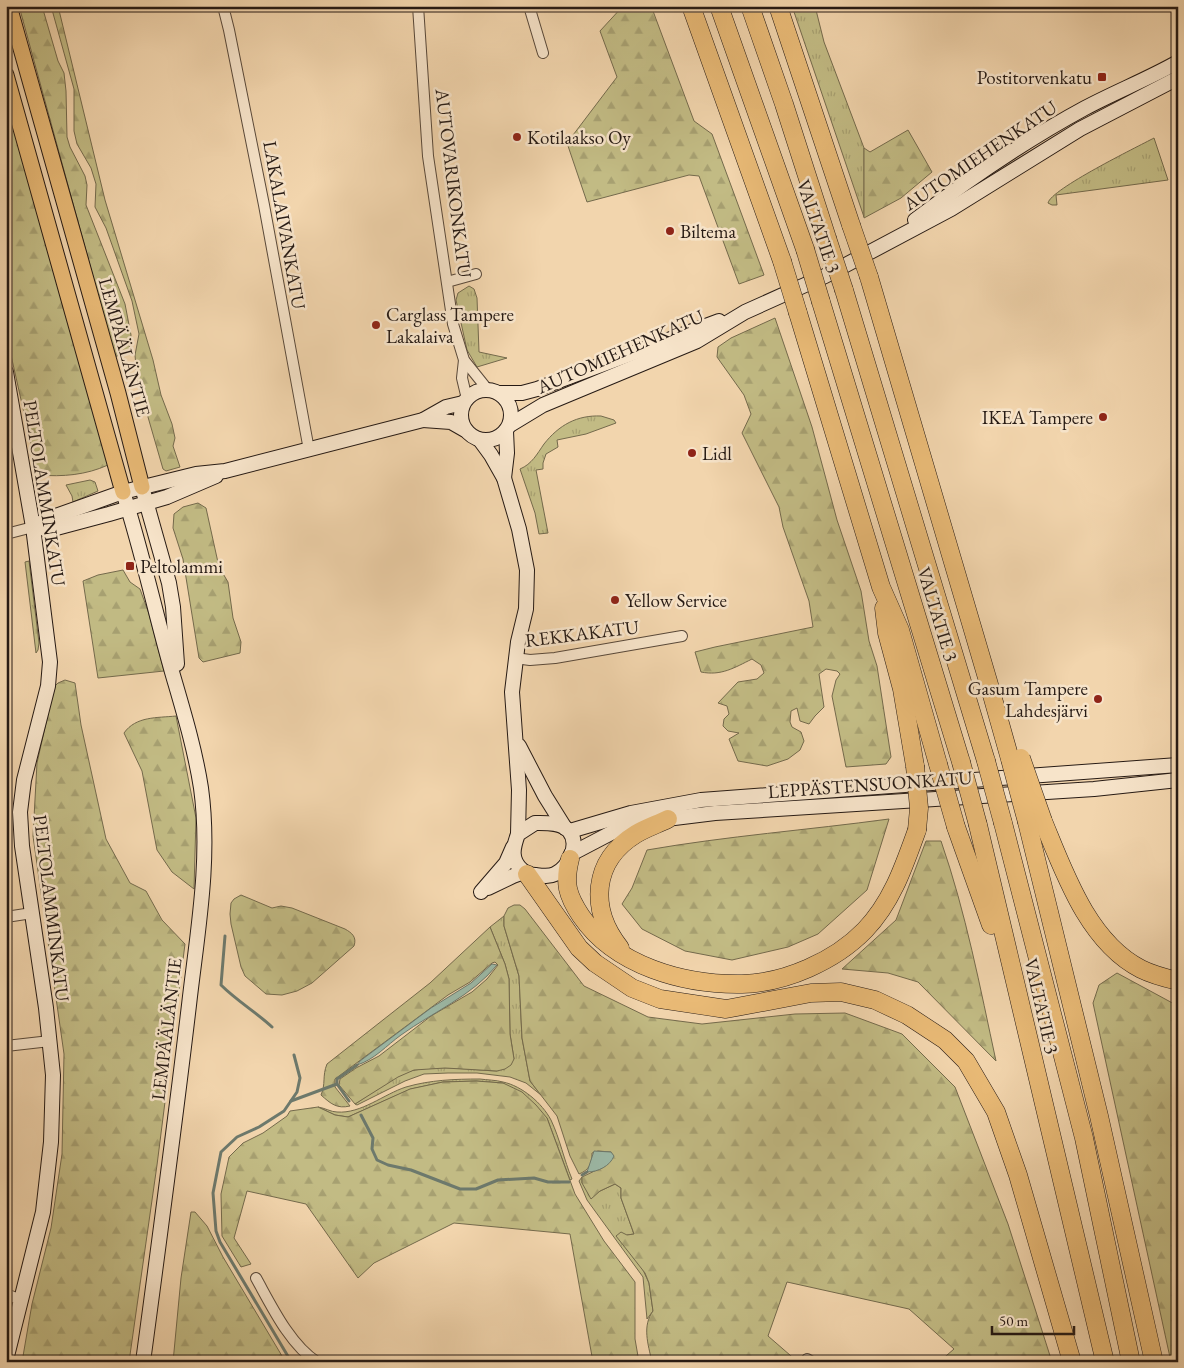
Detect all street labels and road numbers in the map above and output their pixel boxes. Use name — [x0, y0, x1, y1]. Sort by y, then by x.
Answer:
street label: AUTOVARIKONKATU — [429, 86, 478, 279]
street label: AUTOMIEHENKATU — [898, 95, 1062, 217]
street label: LAKALAIVANKATU — [257, 139, 312, 311]
street label: VALTATIE 3 — [791, 176, 846, 276]
street label: LEMPÄÄLÄNTIE — [93, 275, 156, 420]
street label: AUTOMIEHENKATU — [532, 303, 708, 400]
street label: PELTOLAMMINKATU — [17, 398, 72, 588]
street label: VALTATIE 3 — [911, 564, 964, 664]
street label: REKKAKATU — [524, 614, 640, 653]
street label: LEPPÄSTENSUONKATU — [767, 765, 973, 804]
street label: PELTOLAMMINKATU — [28, 813, 75, 1003]
street label: LEMPÄÄLÄNTIE — [145, 956, 188, 1102]
street label: VALTATIE 3 — [1018, 956, 1065, 1056]

